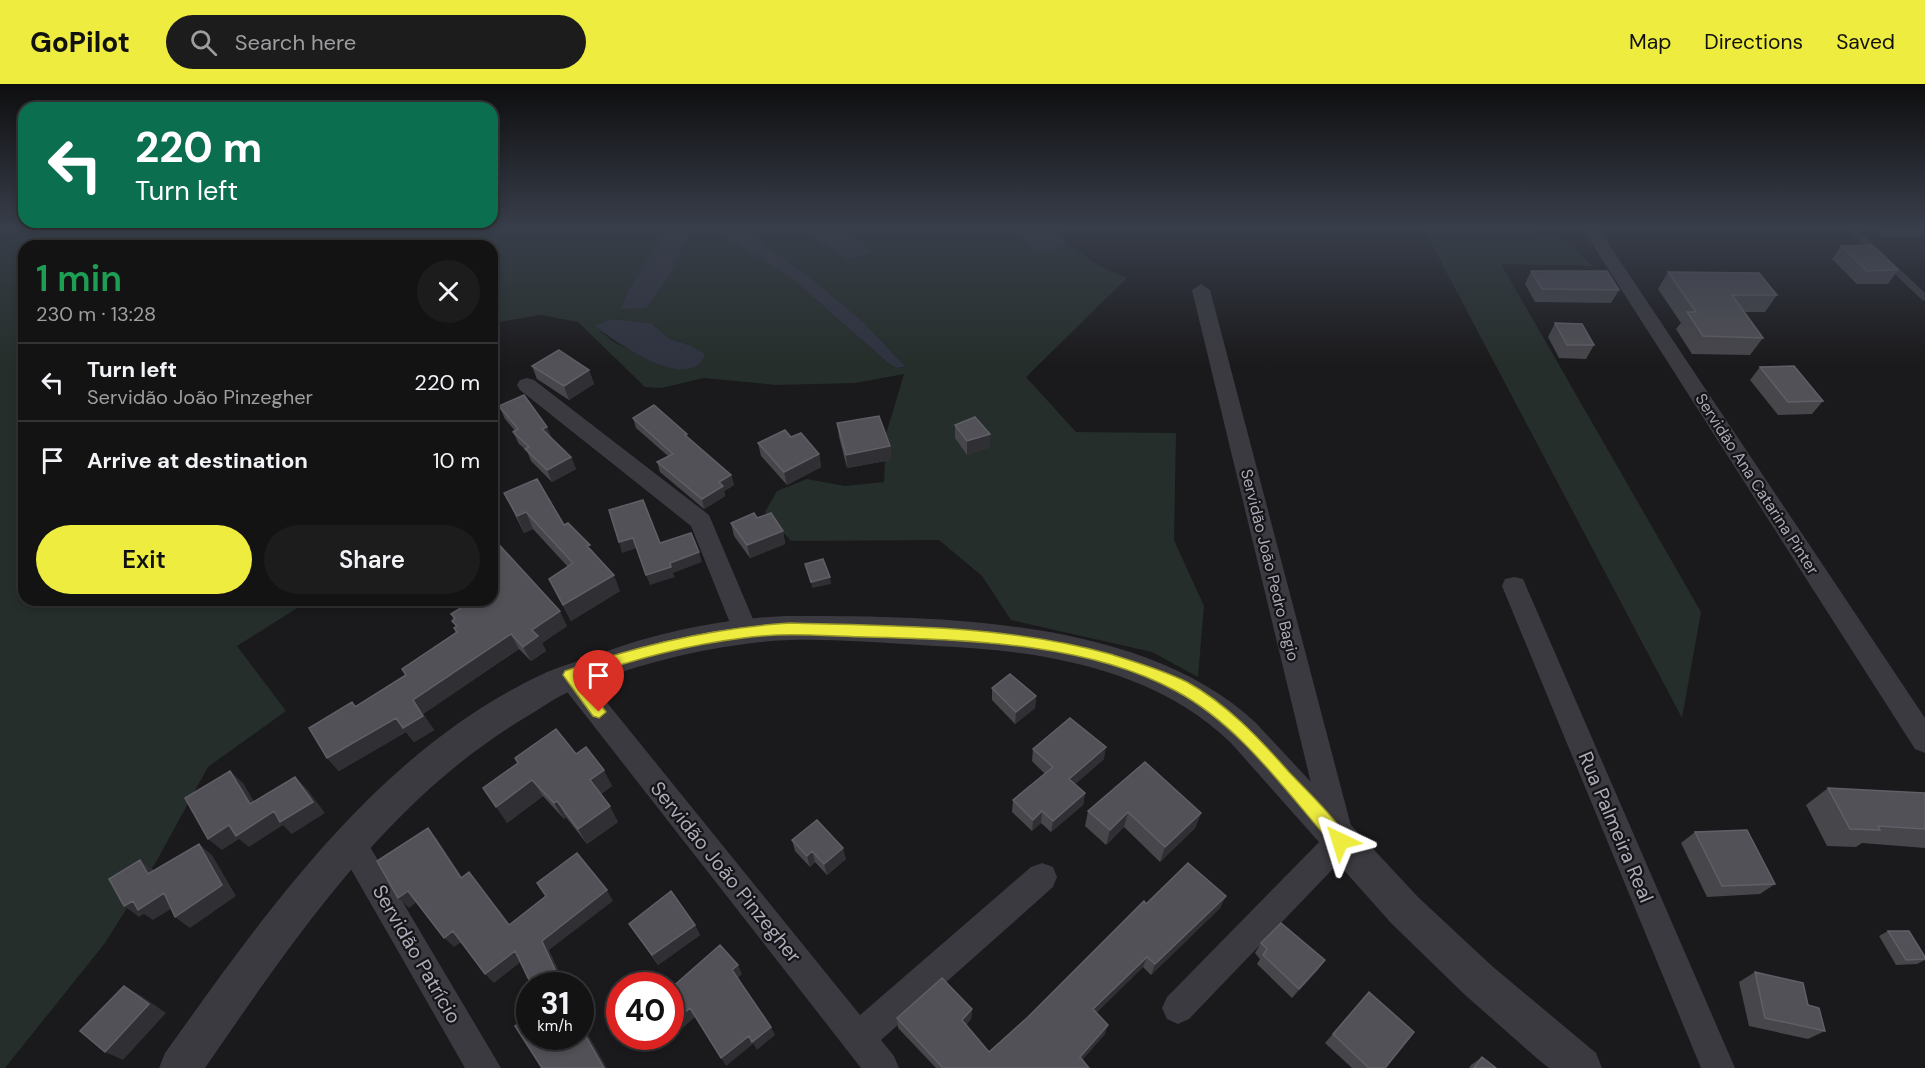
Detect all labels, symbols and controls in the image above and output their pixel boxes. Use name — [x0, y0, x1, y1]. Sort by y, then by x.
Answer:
search box — [166, 15, 586, 69]
text: GoPilot — [30, 24, 130, 61]
icon: search — [187, 26, 220, 59]
text: Search here — [235, 28, 356, 57]
text: Map — [1629, 28, 1671, 56]
text: Directions — [1704, 28, 1803, 56]
text: Saved — [1836, 28, 1895, 56]
text: 220 m — [135, 120, 262, 175]
icon: left — [36, 126, 114, 204]
text: Turn left — [135, 173, 238, 208]
text: 1 min — [36, 255, 122, 302]
button: close — [417, 260, 480, 323]
text: 230 m · 13:28 — [36, 301, 156, 327]
text: Turn left — [87, 355, 177, 384]
icon: left — [36, 366, 69, 399]
text: 220 m — [414, 368, 480, 397]
text: Servidão João Pinzegher — [87, 384, 313, 410]
street label: Servidão Ana Catarina Pinter — [1690, 389, 1824, 579]
icon: arrive — [36, 444, 69, 477]
text: Arrive at destination — [87, 446, 308, 475]
text: 10 m — [433, 446, 480, 475]
street label: Servidão João Pedro Bagio — [1236, 467, 1304, 663]
button: Exit — [36, 525, 252, 594]
button: Share — [264, 525, 480, 594]
pin — [573, 650, 624, 712]
icon: arrive — [582, 659, 615, 692]
street label: Rua Palmeira Real — [1572, 748, 1660, 906]
street label: Servidão João Pinzegher — [645, 776, 807, 968]
position arrow — [1308, 809, 1372, 873]
street label: Servidão Patrício — [367, 880, 467, 1028]
speed limit sign: 40 — [606, 972, 684, 1050]
text: 31 — [541, 984, 569, 1023]
text: km/h — [537, 1016, 573, 1036]

